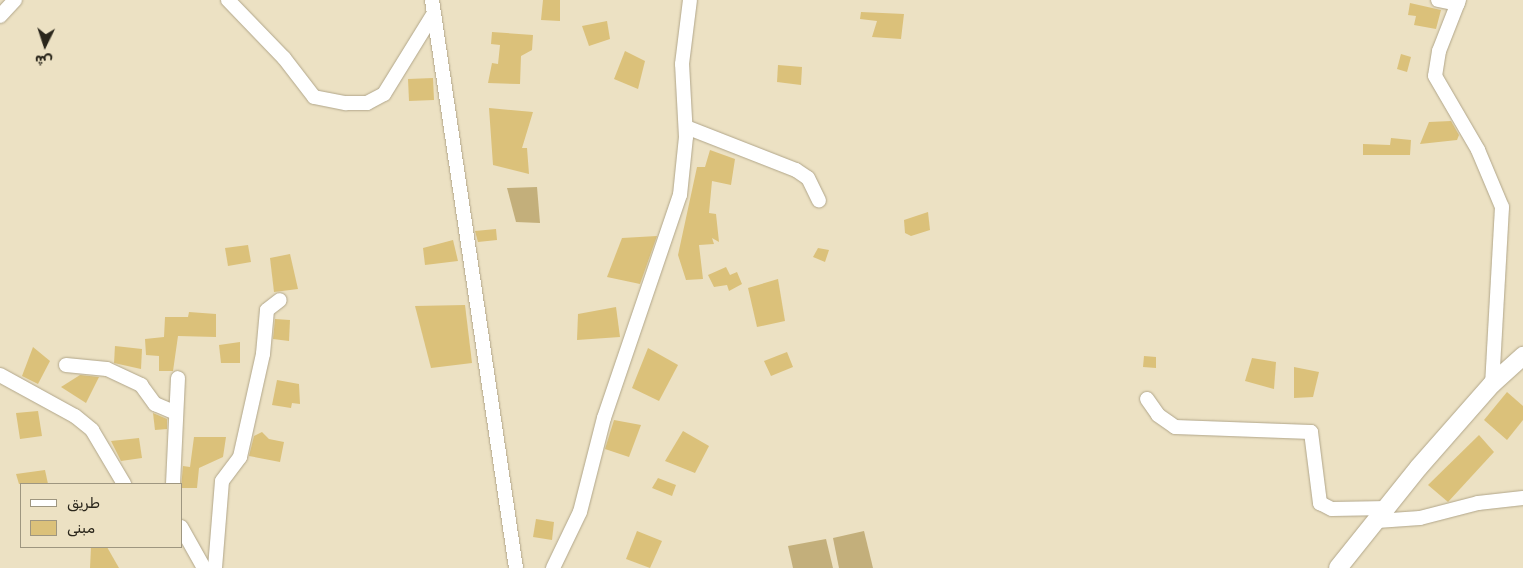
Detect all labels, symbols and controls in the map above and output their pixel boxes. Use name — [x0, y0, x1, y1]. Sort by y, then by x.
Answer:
north arrow — [20, 20, 70, 70]
text: ش — [34, 51, 53, 70]
legend — [20, 483, 182, 548]
text: طريق — [67, 494, 100, 512]
text: مبنى — [67, 519, 95, 537]

